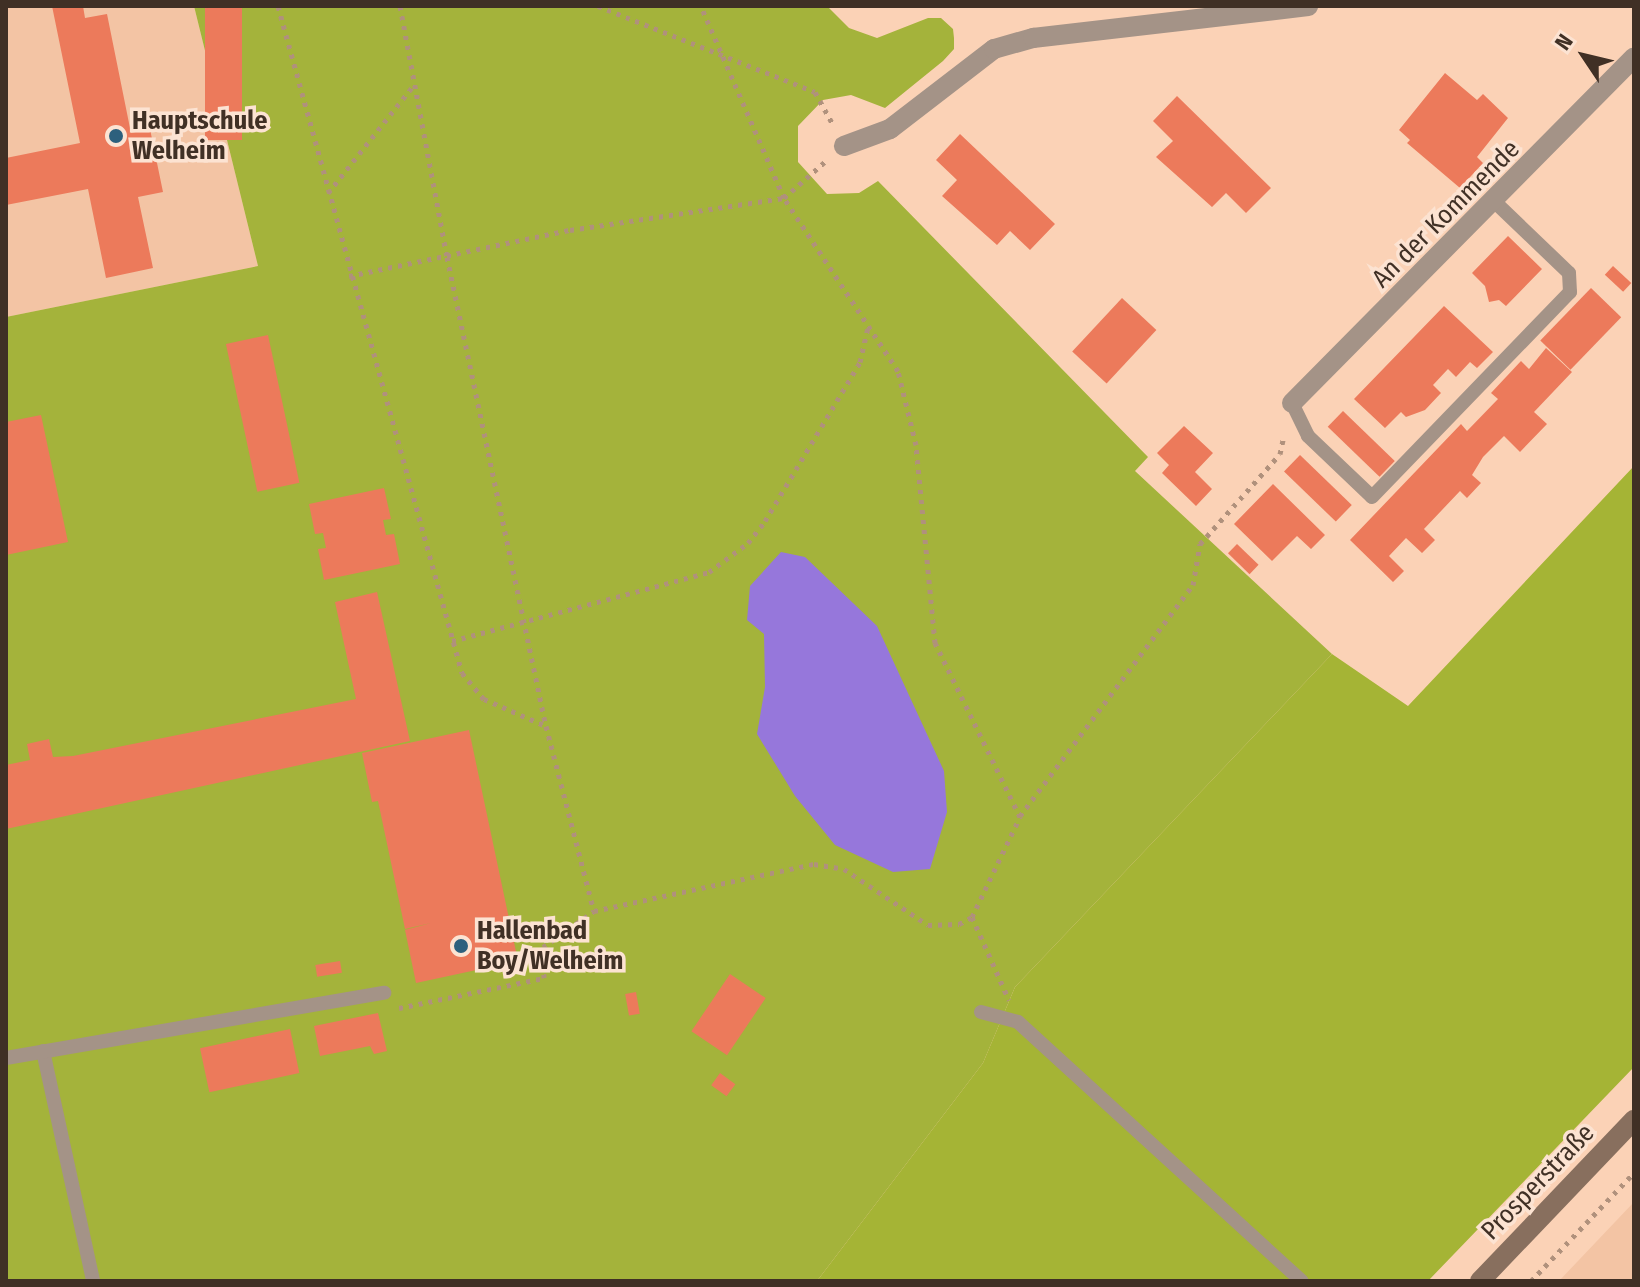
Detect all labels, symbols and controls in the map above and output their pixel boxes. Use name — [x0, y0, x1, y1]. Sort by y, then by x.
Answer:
north arrow — [1544, 16, 1624, 96]
text: N — [1549, 29, 1579, 55]
place label: Hauptschule Welheim — [132, 105, 267, 166]
marker: Hauptschule Welheim — [107, 127, 125, 145]
street label: An der Kommende — [1366, 134, 1526, 294]
place label: Hallenbad Boy/Welheim — [477, 915, 623, 976]
marker: Hallenbad Boy/Welheim — [452, 937, 470, 955]
street label: Prosperstraße — [1475, 1118, 1601, 1246]

